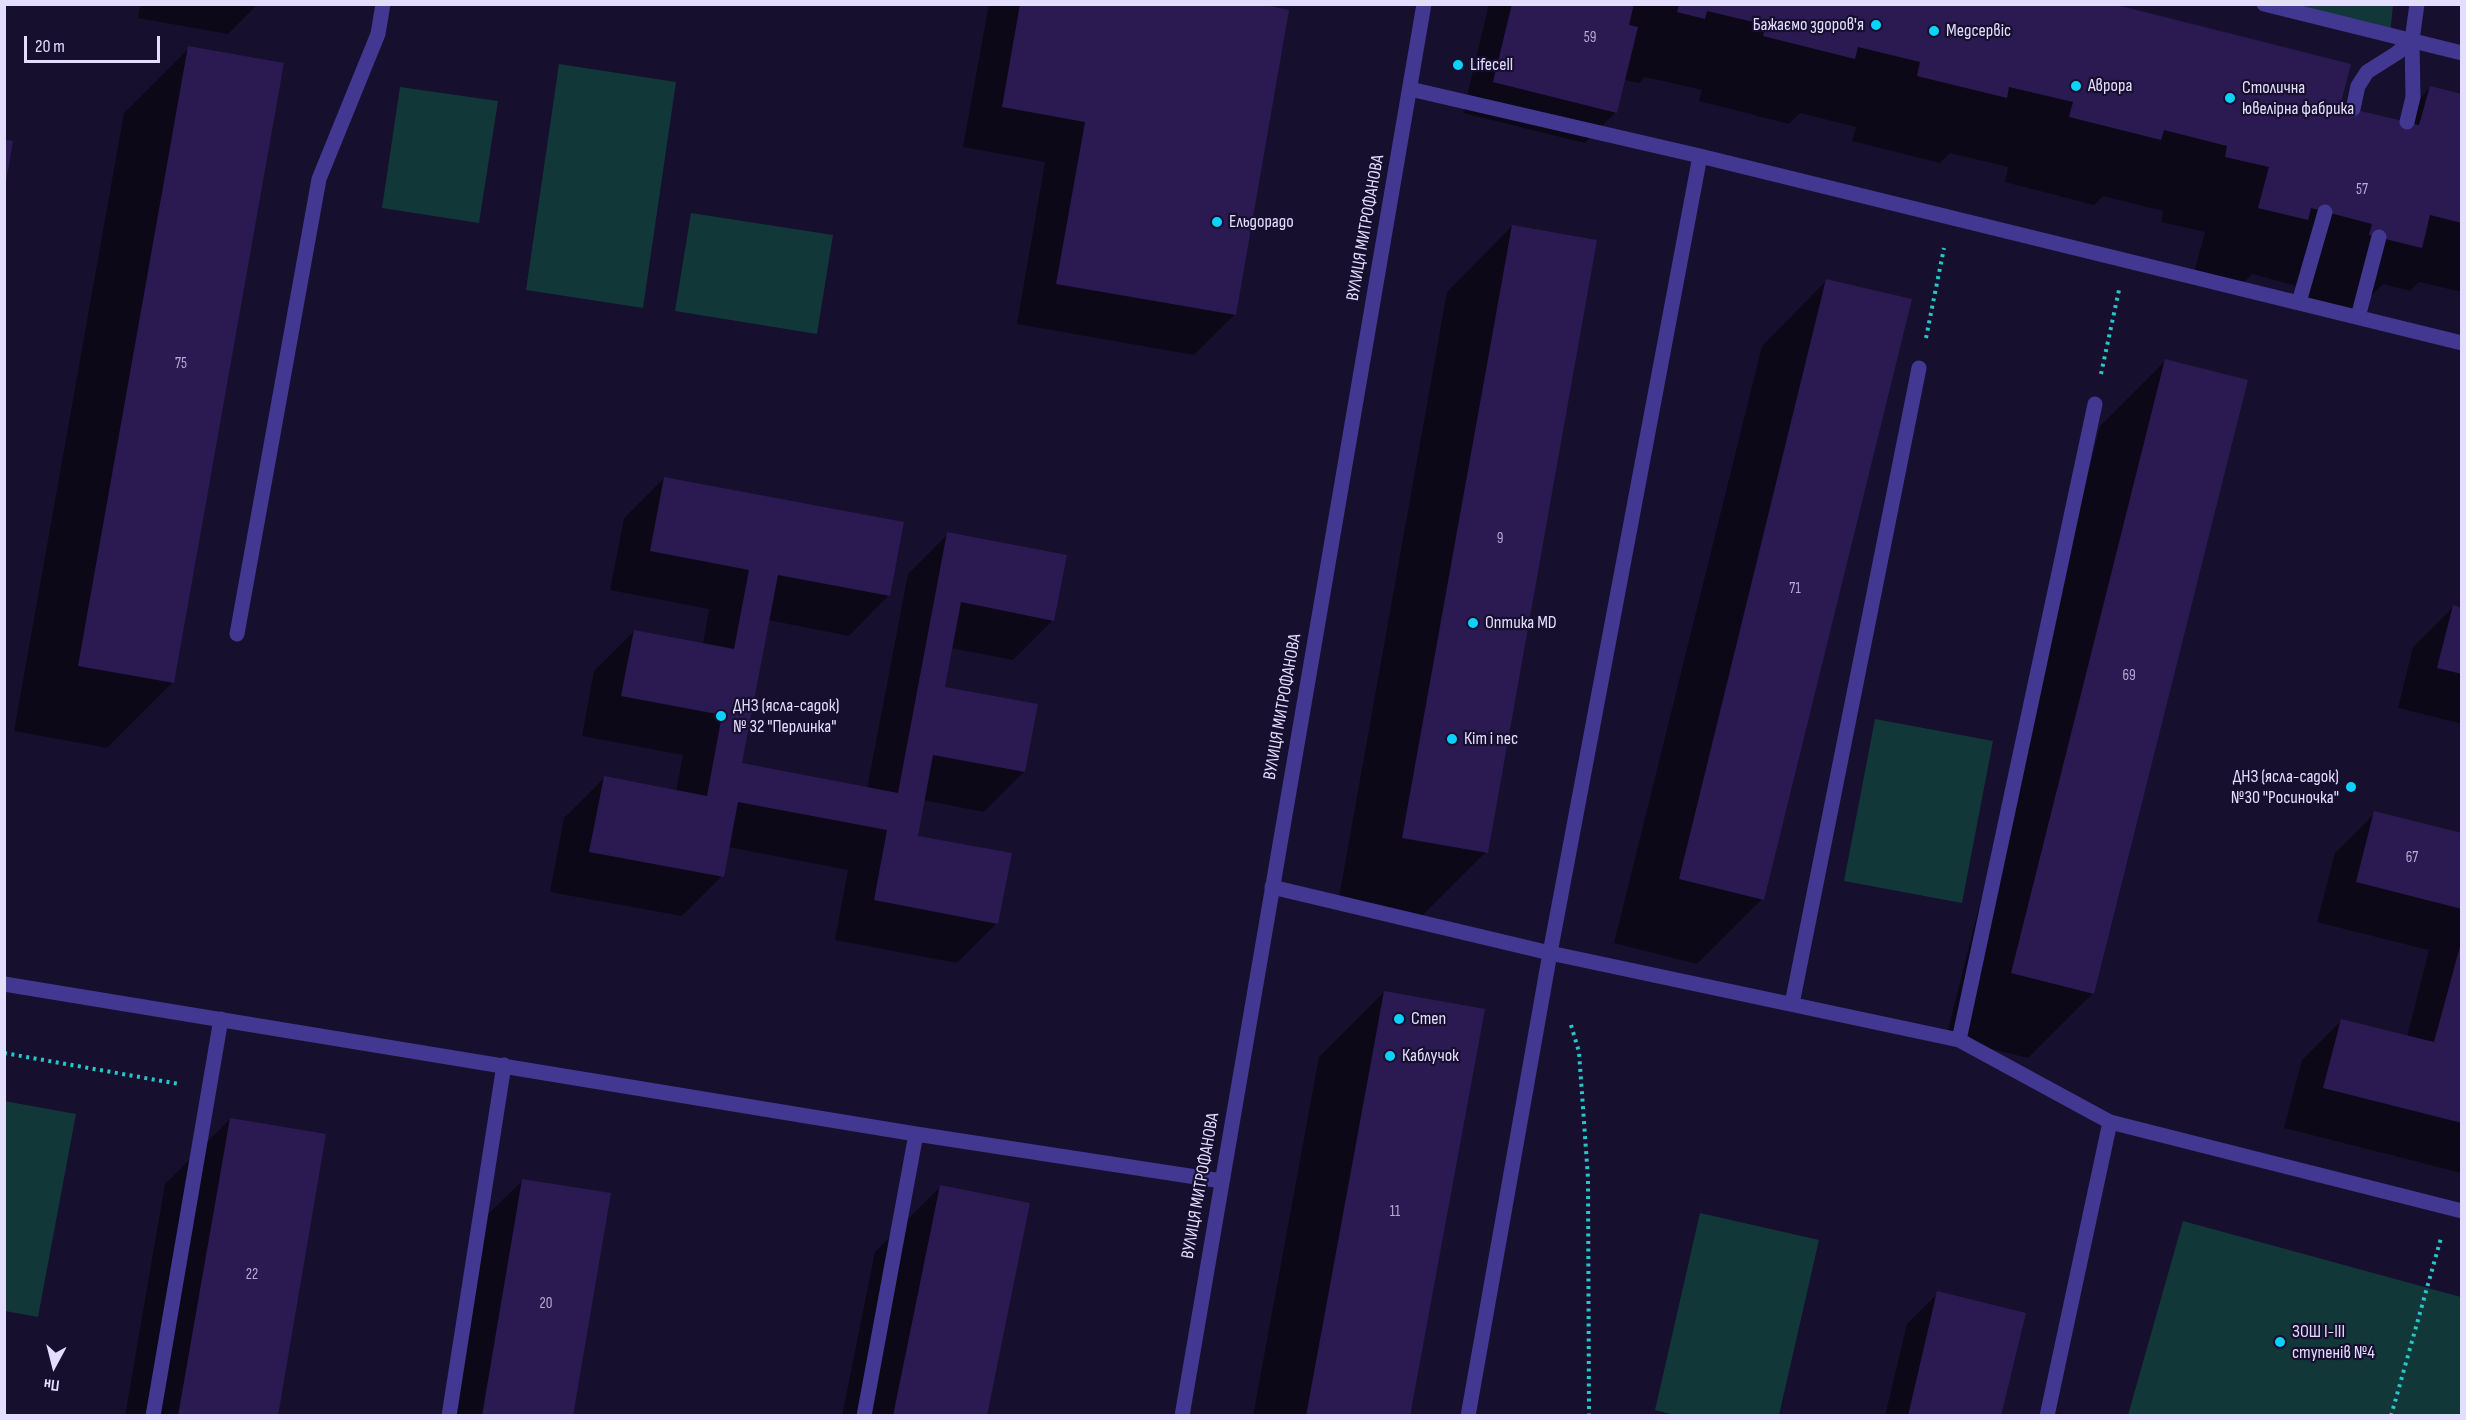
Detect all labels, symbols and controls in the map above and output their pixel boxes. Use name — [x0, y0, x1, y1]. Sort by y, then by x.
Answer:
place label: Бажаємо здоров'я — [1753, 14, 1864, 36]
marker: Бажаємо здоров'я — [1869, 18, 1883, 32]
place label: Медсервіс — [1946, 20, 2011, 42]
scale bar — [27, 24, 164, 62]
marker: Медсервіс — [1927, 24, 1941, 38]
house number: 59 — [1584, 29, 1596, 47]
text: 20 m — [35, 36, 65, 57]
place label: Lifecell — [1470, 54, 1513, 76]
marker: Lifecell — [1451, 58, 1465, 72]
place label: Аврора — [2088, 75, 2132, 97]
place label: Столична ювелірна фабрика — [2242, 77, 2354, 119]
marker: Аврора — [2069, 79, 2083, 93]
marker: Столична ювелірна фабрика — [2223, 91, 2237, 105]
street label: ВУЛИЦЯ МИТРОФАНОВА — [1343, 153, 1389, 303]
house number: 57 — [2356, 181, 2368, 199]
place label: Ельдорадо — [1229, 211, 1294, 233]
marker: Ельдорадо — [1210, 215, 1224, 229]
house number: 75 — [175, 355, 187, 373]
house number: 9 — [1497, 530, 1503, 548]
house number: 71 — [1789, 580, 1801, 598]
place label: Оптика MD — [1485, 612, 1557, 634]
marker: Оптика MD — [1466, 616, 1480, 630]
street label: ВУЛИЦЯ МИТРОФАНОВА — [1260, 632, 1306, 782]
house number: 69 — [2122, 667, 2136, 685]
place label: ДНЗ (ясла-садок) № 32 "Перлинка" — [733, 695, 839, 738]
marker: ДНЗ (ясла-садок) № 32 "Перлинка" — [714, 709, 728, 723]
place label: Кіт і пес — [1464, 728, 1518, 750]
marker: Кіт і пес — [1445, 732, 1459, 746]
place label: ДНЗ (ясла-садок) №30 "Росиночка" — [2231, 766, 2339, 808]
marker: ДНЗ (ясла-садок) №30 "Росиночка" — [2344, 780, 2358, 794]
house number: 67 — [2406, 849, 2418, 867]
place label: Степ — [1411, 1008, 1446, 1030]
marker: Степ — [1392, 1012, 1406, 1026]
place label: Каблучок — [1402, 1045, 1459, 1067]
marker: Каблучок — [1383, 1049, 1397, 1063]
street label: ВУЛИЦЯ МИТРОФАНОВА — [1178, 1111, 1224, 1261]
house number: 11 — [1390, 1203, 1400, 1221]
house number: 22 — [246, 1266, 258, 1284]
house number: 20 — [540, 1295, 552, 1313]
place label: ЗОШ І-ІІІ ступенів №4 — [2292, 1321, 2375, 1364]
marker: ЗОШ І-ІІІ ступенів №4 — [2273, 1335, 2287, 1349]
north arrow — [24, 1336, 84, 1396]
text: Пн — [43, 1374, 61, 1395]

